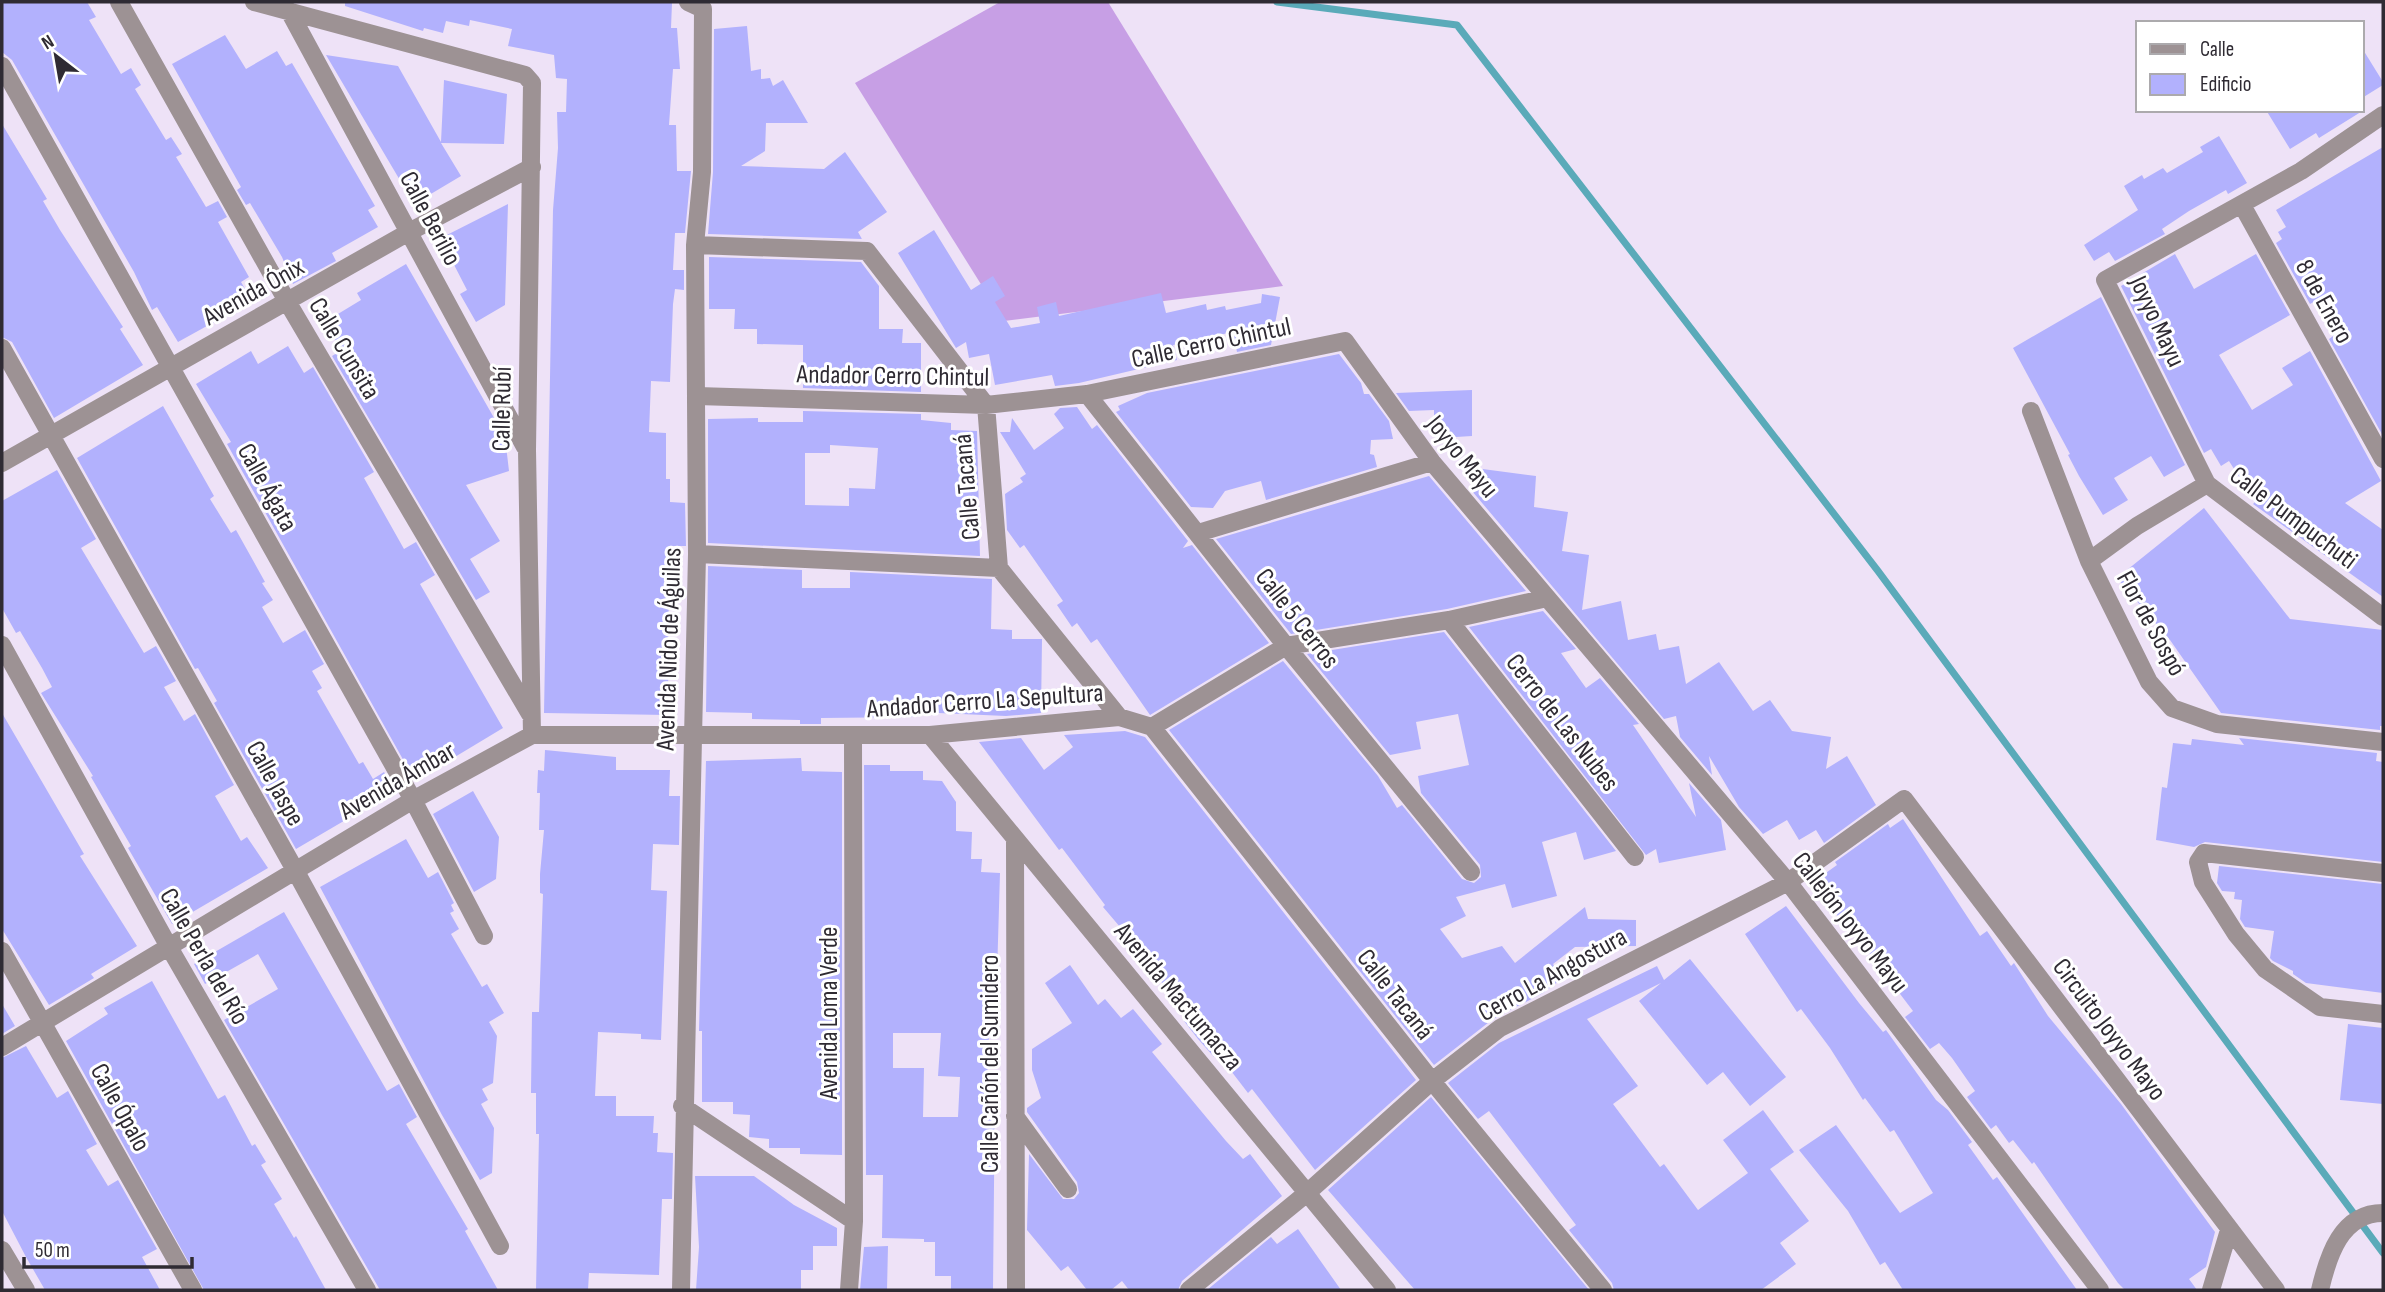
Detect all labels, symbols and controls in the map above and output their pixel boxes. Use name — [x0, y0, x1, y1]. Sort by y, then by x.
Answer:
north arrow — [21, 21, 91, 91]
legend — [2136, 21, 2364, 112]
text: N — [38, 30, 58, 55]
text: Calle — [2200, 37, 2234, 62]
text: Edificio — [2200, 72, 2251, 97]
street label: Calle Berilio — [392, 167, 467, 271]
street label: Avenida Ónix — [197, 252, 310, 333]
street label: 8 de Enero — [2288, 254, 2359, 349]
street label: Joyyo Mayu — [2122, 270, 2191, 372]
street label: Calle Cunsita — [301, 292, 386, 405]
street label: Calle Cerro Chintul — [1129, 311, 1294, 375]
street label: Andador Cerro Chintul — [795, 359, 990, 394]
street label: Calle Rubí — [486, 366, 519, 452]
street label: Joyyo Mayu — [1419, 409, 1504, 504]
street label: Calle Tacaná — [947, 432, 988, 541]
street label: Calle Ágata — [230, 438, 303, 537]
street label: Calle Pumpuchuti — [2223, 460, 2363, 576]
street label: Avenida Nido de Águilas — [650, 547, 689, 752]
street label: Calle 5 Cerros — [1248, 563, 1346, 675]
street label: Flor de Sospó — [2109, 566, 2192, 682]
street label: Cerro de Las Nubes — [1499, 648, 1625, 798]
street label: Andador Cerro La Sepultura — [865, 678, 1104, 725]
street label: Avenida Ámbar — [333, 735, 462, 827]
street label: Calle Jaspe — [239, 736, 311, 832]
street label: Callejón Joyyo Mayu — [1785, 846, 1914, 999]
street label: Calle Perla del Río — [152, 883, 255, 1030]
street label: Avenida Mactumacza — [1107, 916, 1248, 1077]
street label: Cerro La Angostura — [1473, 922, 1632, 1029]
street label: Avenida Loma Verde — [814, 927, 845, 1100]
street label: Calle Tacaná — [1350, 943, 1440, 1046]
street label: Circuito Joyyo Mayo — [2045, 953, 2172, 1107]
street label: Calle Cañón del Sumidero — [975, 955, 1006, 1173]
street label: Calle Ópalo — [83, 1058, 156, 1157]
scale bar — [24, 1226, 192, 1270]
text: 50 m — [35, 1238, 70, 1263]

